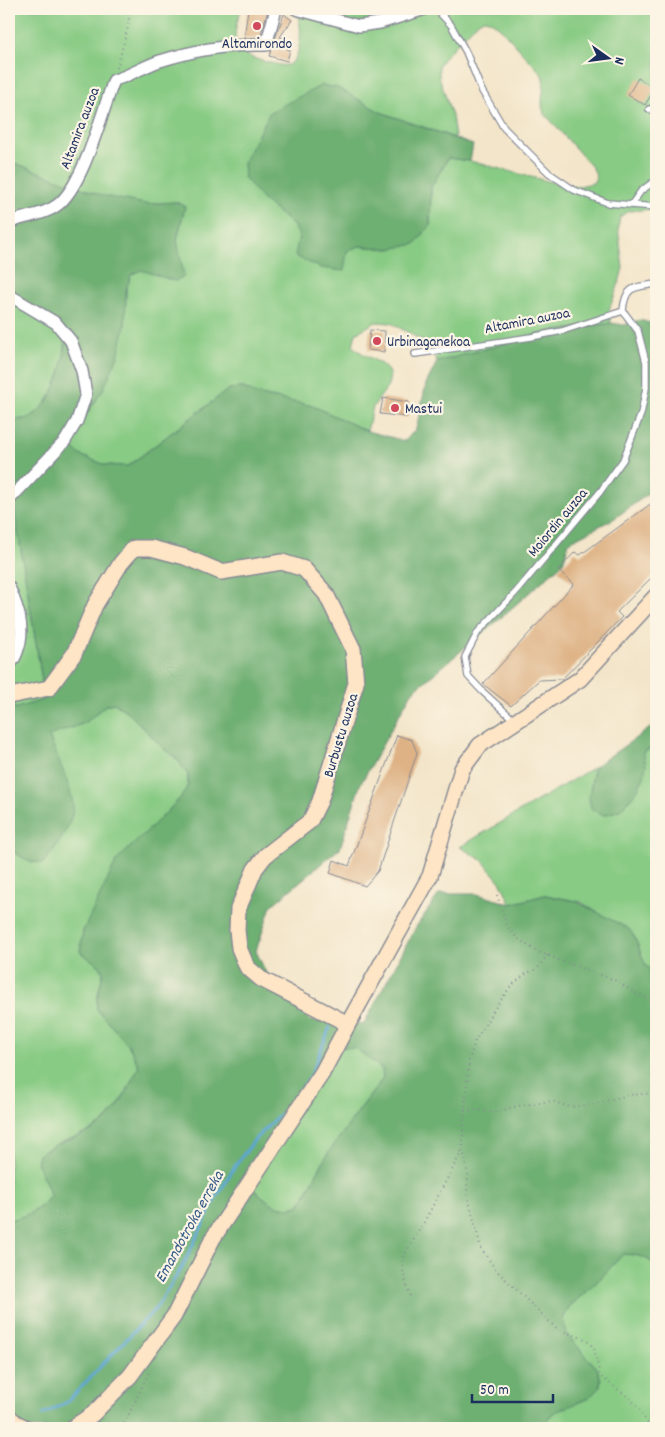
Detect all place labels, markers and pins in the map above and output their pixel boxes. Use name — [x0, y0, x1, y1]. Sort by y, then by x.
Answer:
marker: Altamirondo — [251, 20, 263, 32]
place label: Altamirondo — [222, 34, 292, 56]
place label: Urbinaganekoa — [387, 332, 471, 354]
marker: Urbinaganekoa — [371, 335, 383, 347]
place label: Mastui — [405, 399, 442, 421]
marker: Mastui — [389, 402, 401, 414]

